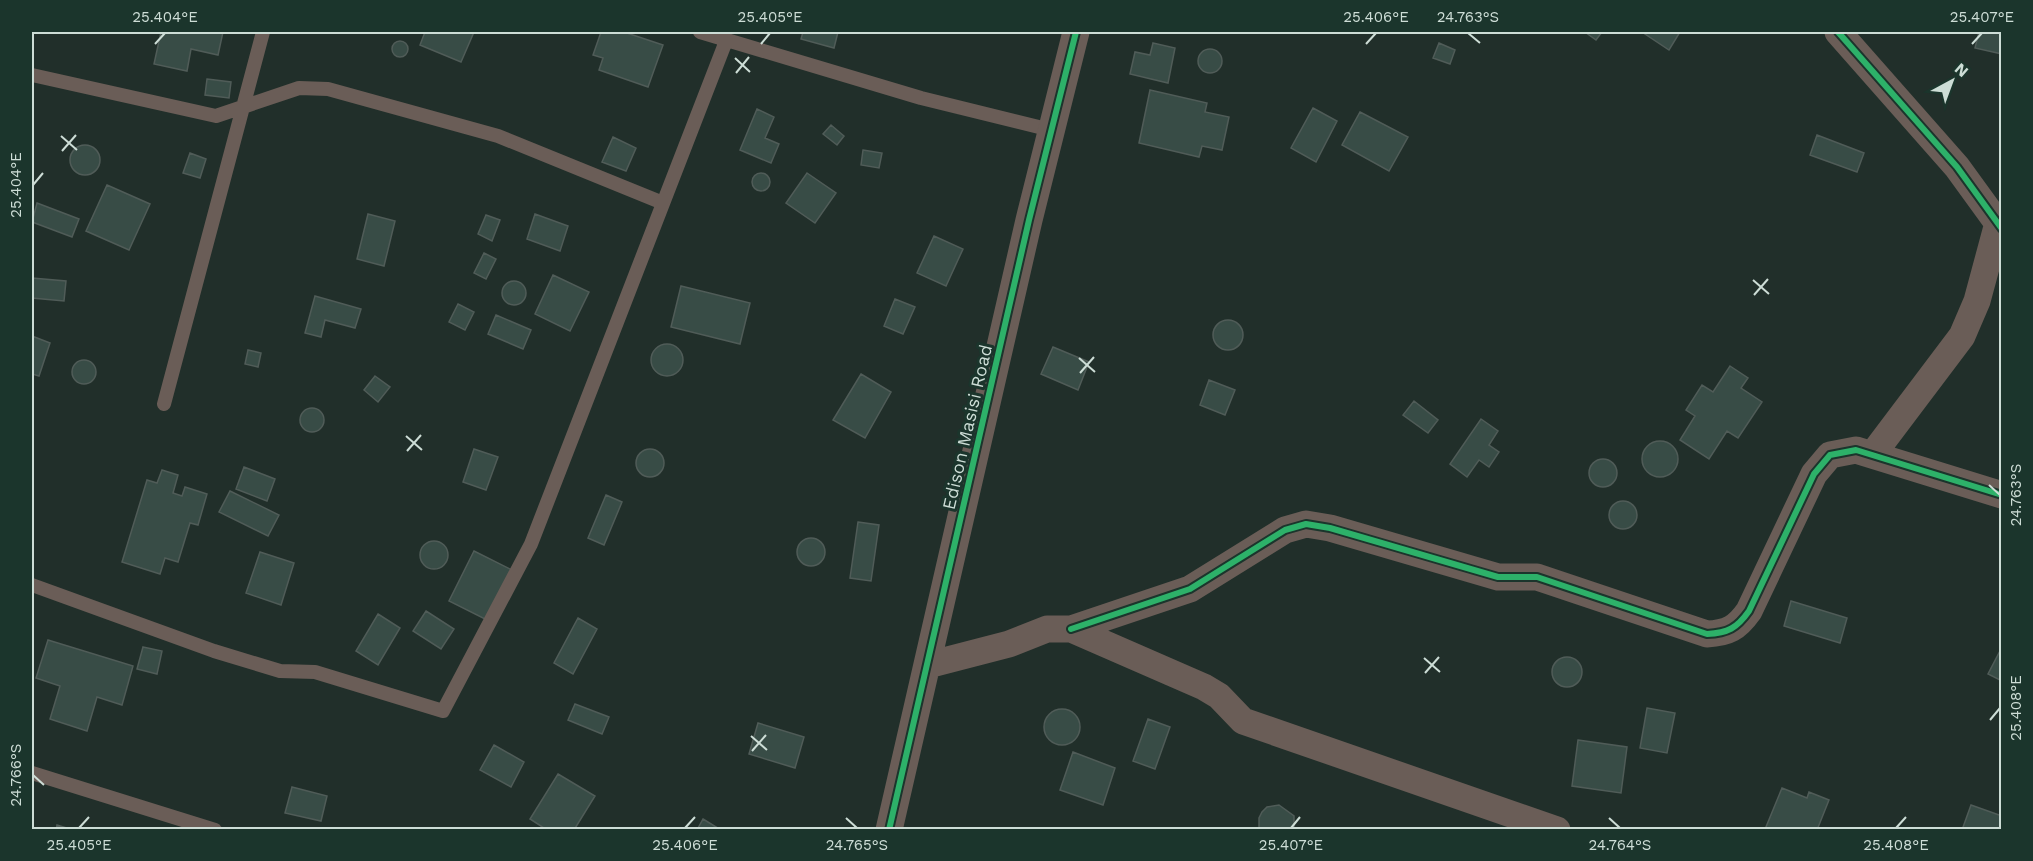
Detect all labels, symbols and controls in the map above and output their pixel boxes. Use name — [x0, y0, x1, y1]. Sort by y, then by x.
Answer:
text: 25.404°E — [132, 8, 198, 26]
text: 25.405°E — [737, 8, 803, 26]
text: 25.406°E — [1343, 8, 1409, 26]
text: 24.763°S — [1437, 8, 1499, 26]
text: 25.407°E — [1950, 8, 2014, 26]
north arrow — [1922, 51, 1982, 111]
text: N — [1951, 59, 1972, 81]
text: 25.404°E — [7, 152, 25, 218]
street label: Edison Masisi Road — [938, 342, 996, 512]
text: 24.763°S — [2007, 464, 2025, 526]
text: 25.408°E — [2007, 675, 2025, 741]
text: 24.766°S — [7, 744, 25, 806]
text: 25.405°E — [46, 836, 112, 854]
text: 25.406°E — [652, 836, 718, 854]
text: 24.765°S — [826, 836, 888, 854]
text: 25.407°E — [1259, 836, 1323, 854]
text: 24.764°S — [1589, 836, 1651, 854]
text: 25.408°E — [1863, 836, 1929, 854]

